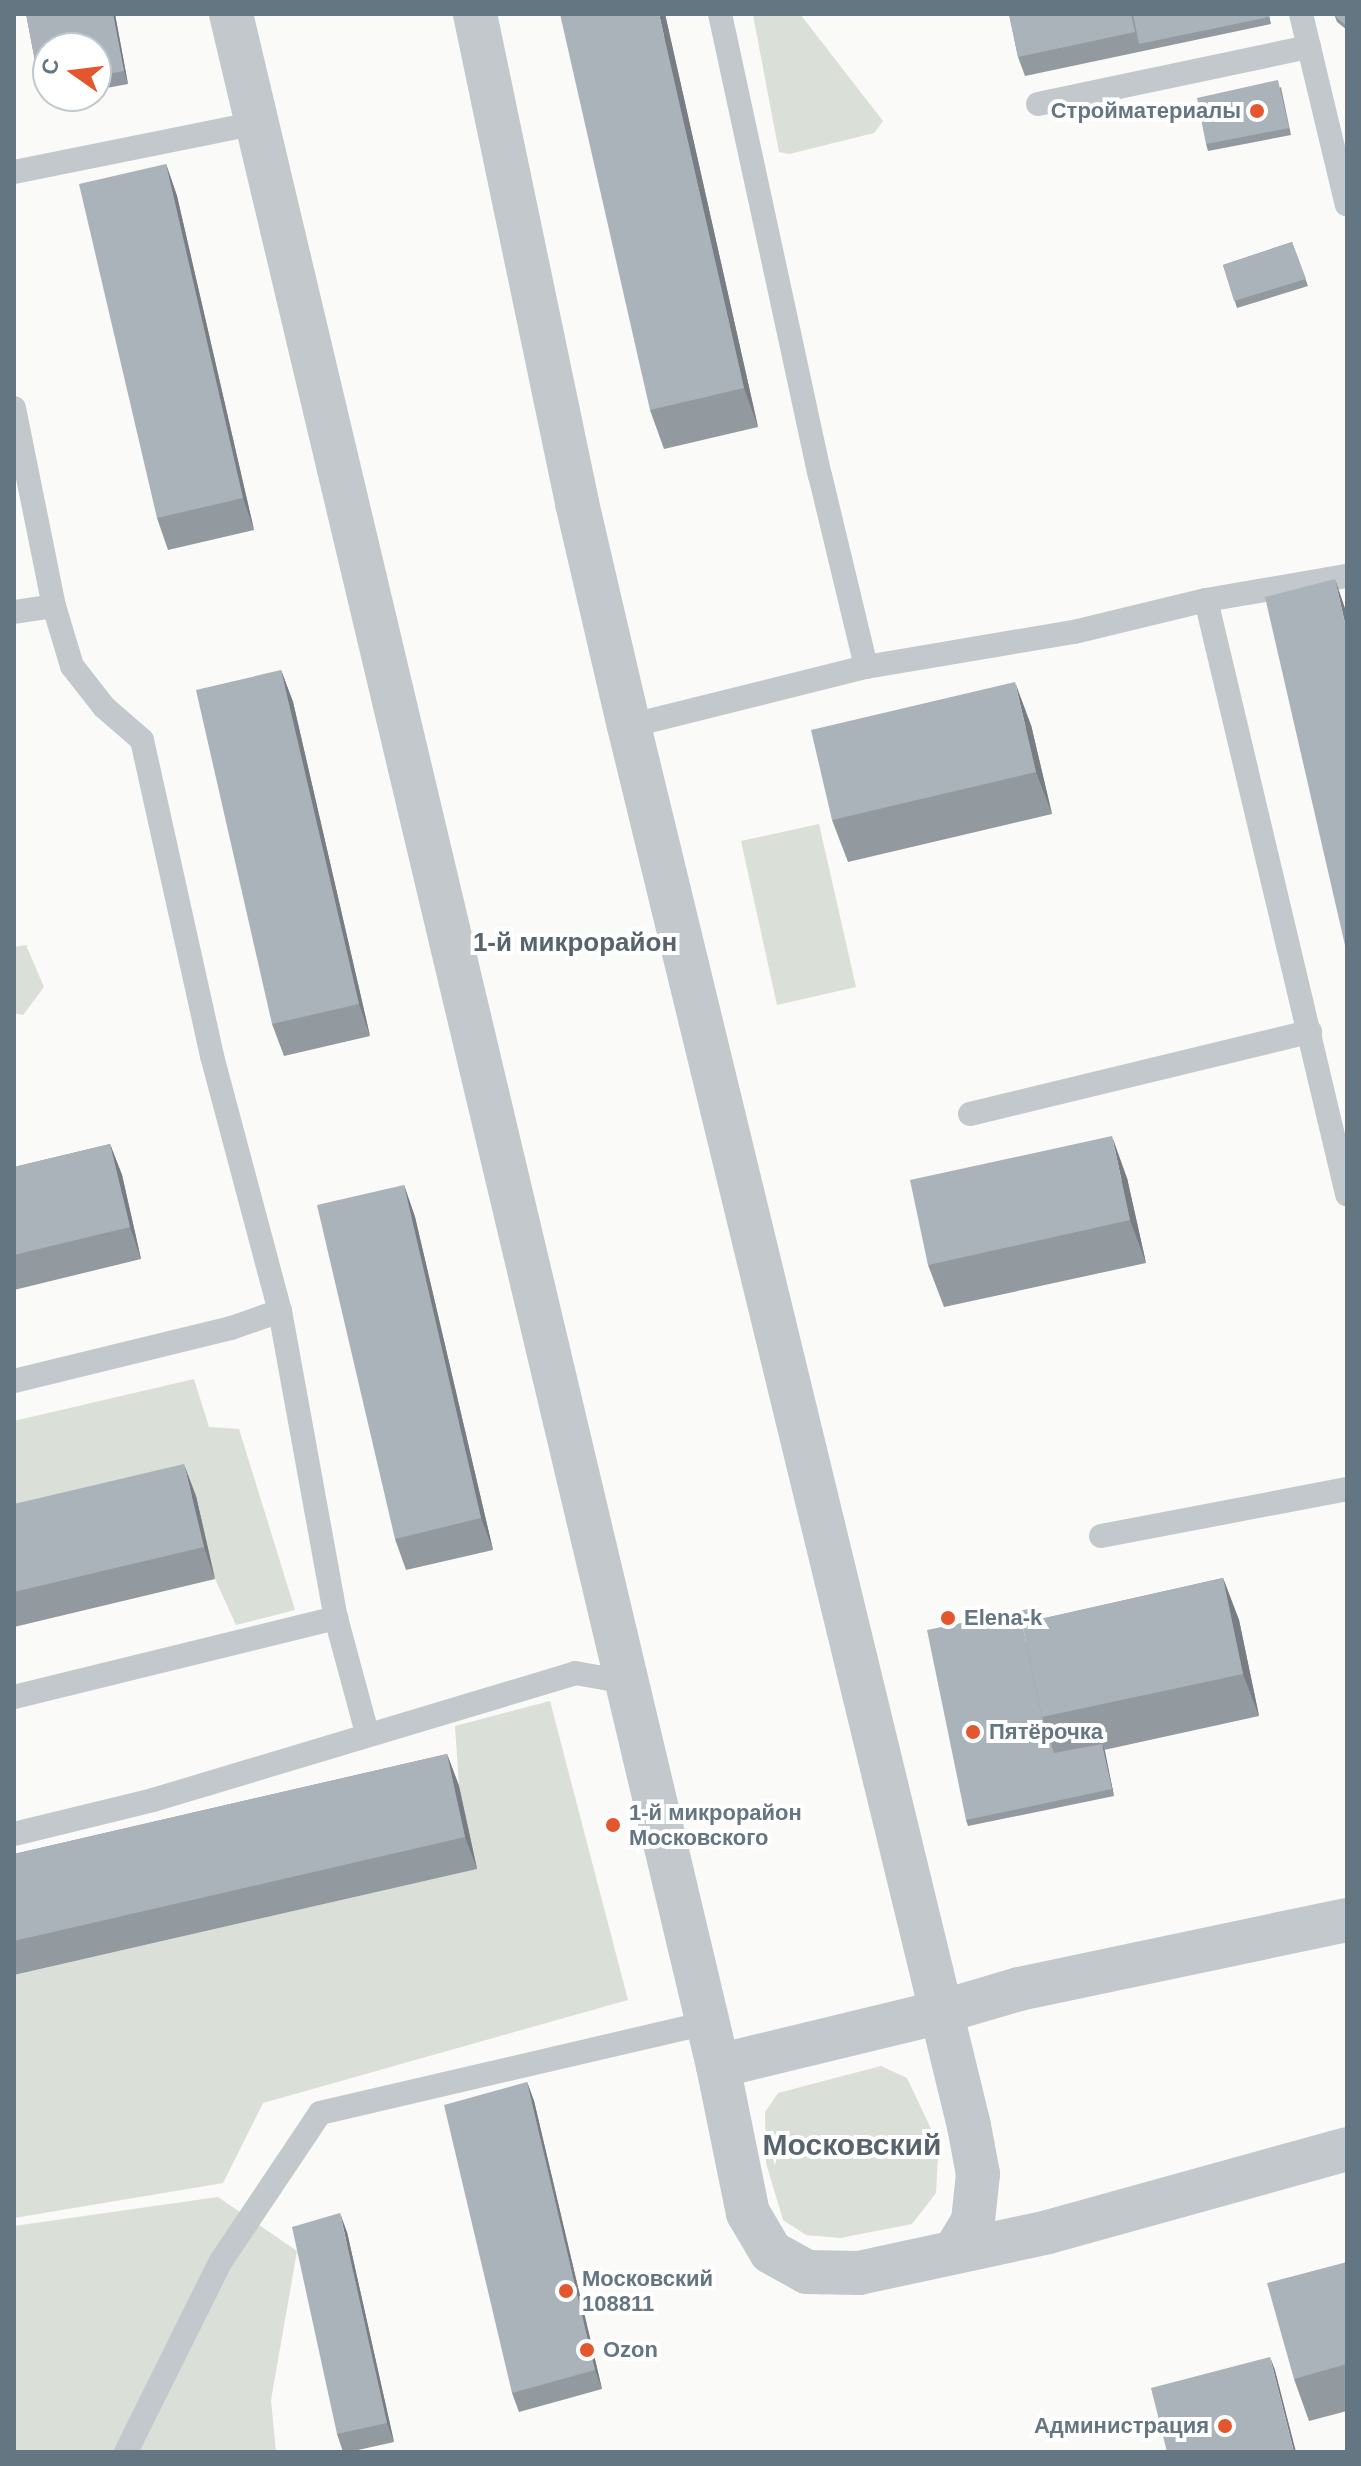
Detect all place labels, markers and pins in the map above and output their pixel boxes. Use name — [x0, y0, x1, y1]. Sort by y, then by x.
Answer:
place label: Стройматериалы — [1051, 98, 1241, 124]
marker: Стройматериалы — [1248, 102, 1266, 120]
place label: Elena-k — [964, 1605, 1042, 1631]
marker: Elena-k — [939, 1609, 957, 1627]
place label: Пятёрочка — [989, 1719, 1103, 1745]
marker: Пятёрочка — [964, 1723, 982, 1741]
place label: 1-й микрорайон Московского — [629, 1799, 802, 1850]
marker: 1-й микрорайон Московского — [604, 1816, 622, 1834]
place label: Московский 108811 — [582, 2265, 713, 2316]
marker: Московский 108811 — [557, 2282, 575, 2300]
place label: Ozon — [603, 2337, 658, 2363]
marker: Ozon — [578, 2341, 596, 2359]
place label: Администрация — [1034, 2413, 1209, 2439]
marker: Администрация — [1216, 2417, 1234, 2435]

